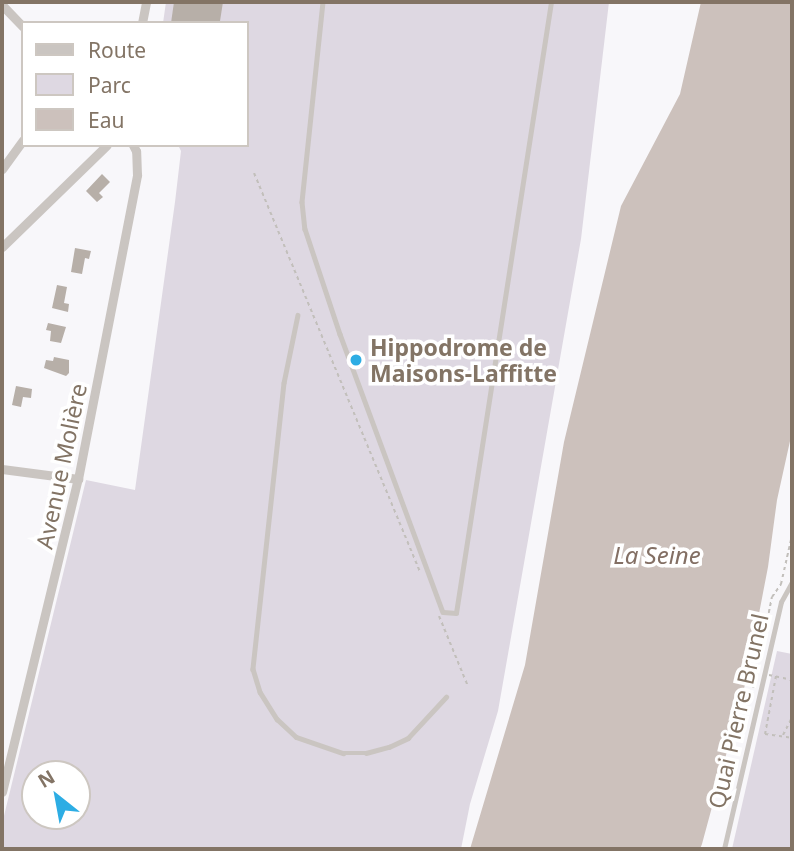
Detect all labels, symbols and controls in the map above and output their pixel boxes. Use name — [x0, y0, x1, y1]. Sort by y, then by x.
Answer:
legend — [21, 21, 248, 147]
text: Route — [88, 36, 146, 64]
text: Parc — [88, 71, 131, 99]
text: Eau — [88, 106, 124, 134]
place label: Hippodrome de Maisons-Laffitte — [370, 333, 557, 387]
marker: Hippodrome de Maisons-Laffitte — [348, 352, 364, 368]
street label: Avenue Molière — [30, 381, 92, 551]
water label: La Seine — [613, 541, 701, 569]
street label: Quai Pierre Brunel — [702, 611, 774, 811]
north arrow — [21, 760, 91, 830]
text: N — [33, 764, 60, 794]

